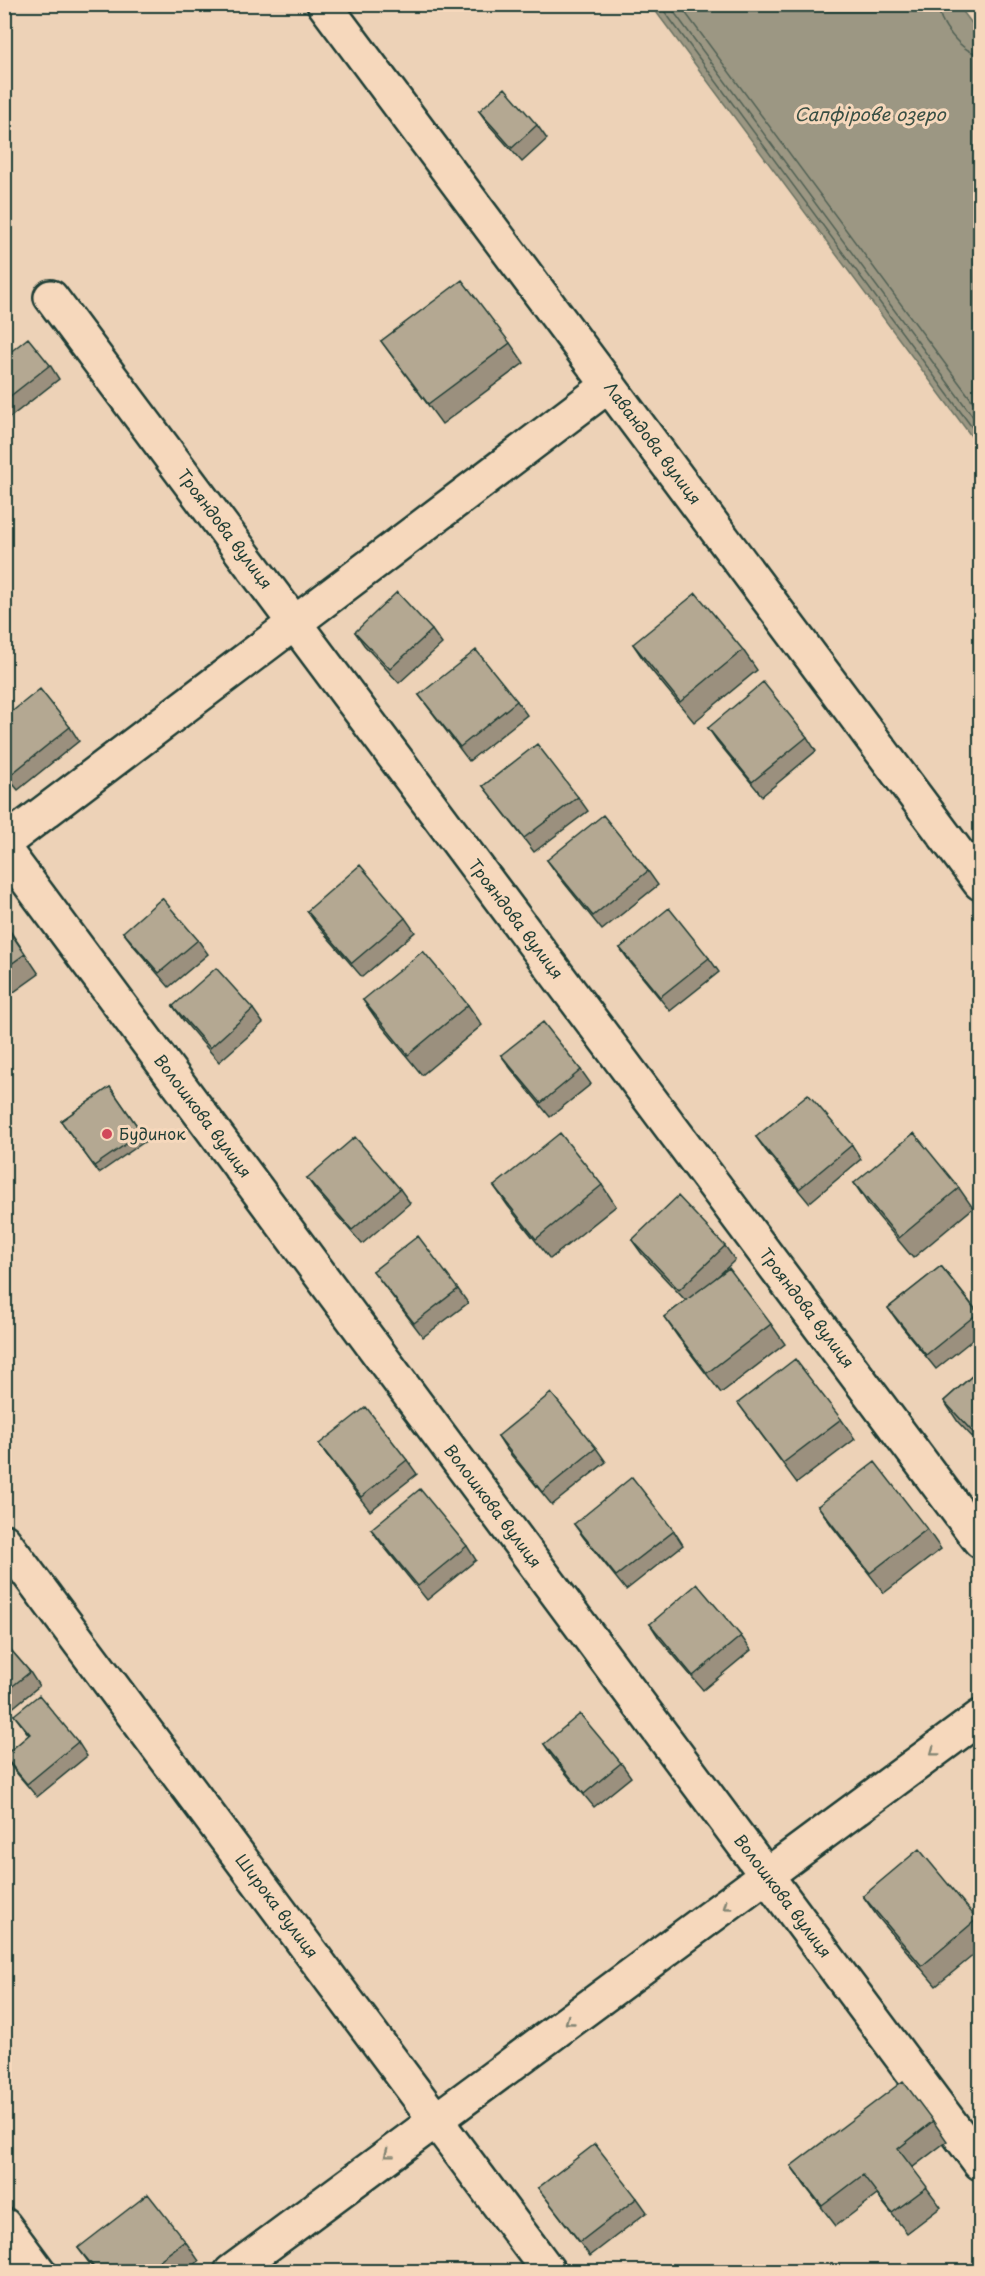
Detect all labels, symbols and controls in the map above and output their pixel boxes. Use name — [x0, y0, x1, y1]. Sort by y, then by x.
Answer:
water label: Сапфірове озеро — [794, 100, 946, 127]
street label: Лавандова вулиця — [600, 376, 708, 509]
street label: Трояндова вулиця — [173, 463, 279, 593]
street label: Трояндова вулиця — [464, 853, 570, 983]
street label: Волошкова вулиця — [149, 1049, 258, 1182]
place label: Будинок — [119, 1121, 186, 1145]
marker: Будинок — [100, 1127, 114, 1141]
street label: Трояндова вулиця — [755, 1242, 861, 1372]
street label: Волошкова вулиця — [439, 1439, 548, 1572]
one-way arrow — [929, 1744, 940, 1755]
street label: Волошкова вулиця — [729, 1829, 838, 1962]
street label: Широка вулиця — [231, 1848, 325, 1963]
one-way arrow — [722, 1899, 733, 1910]
one-way arrow — [565, 2014, 576, 2025]
one-way arrow — [384, 2146, 395, 2157]

